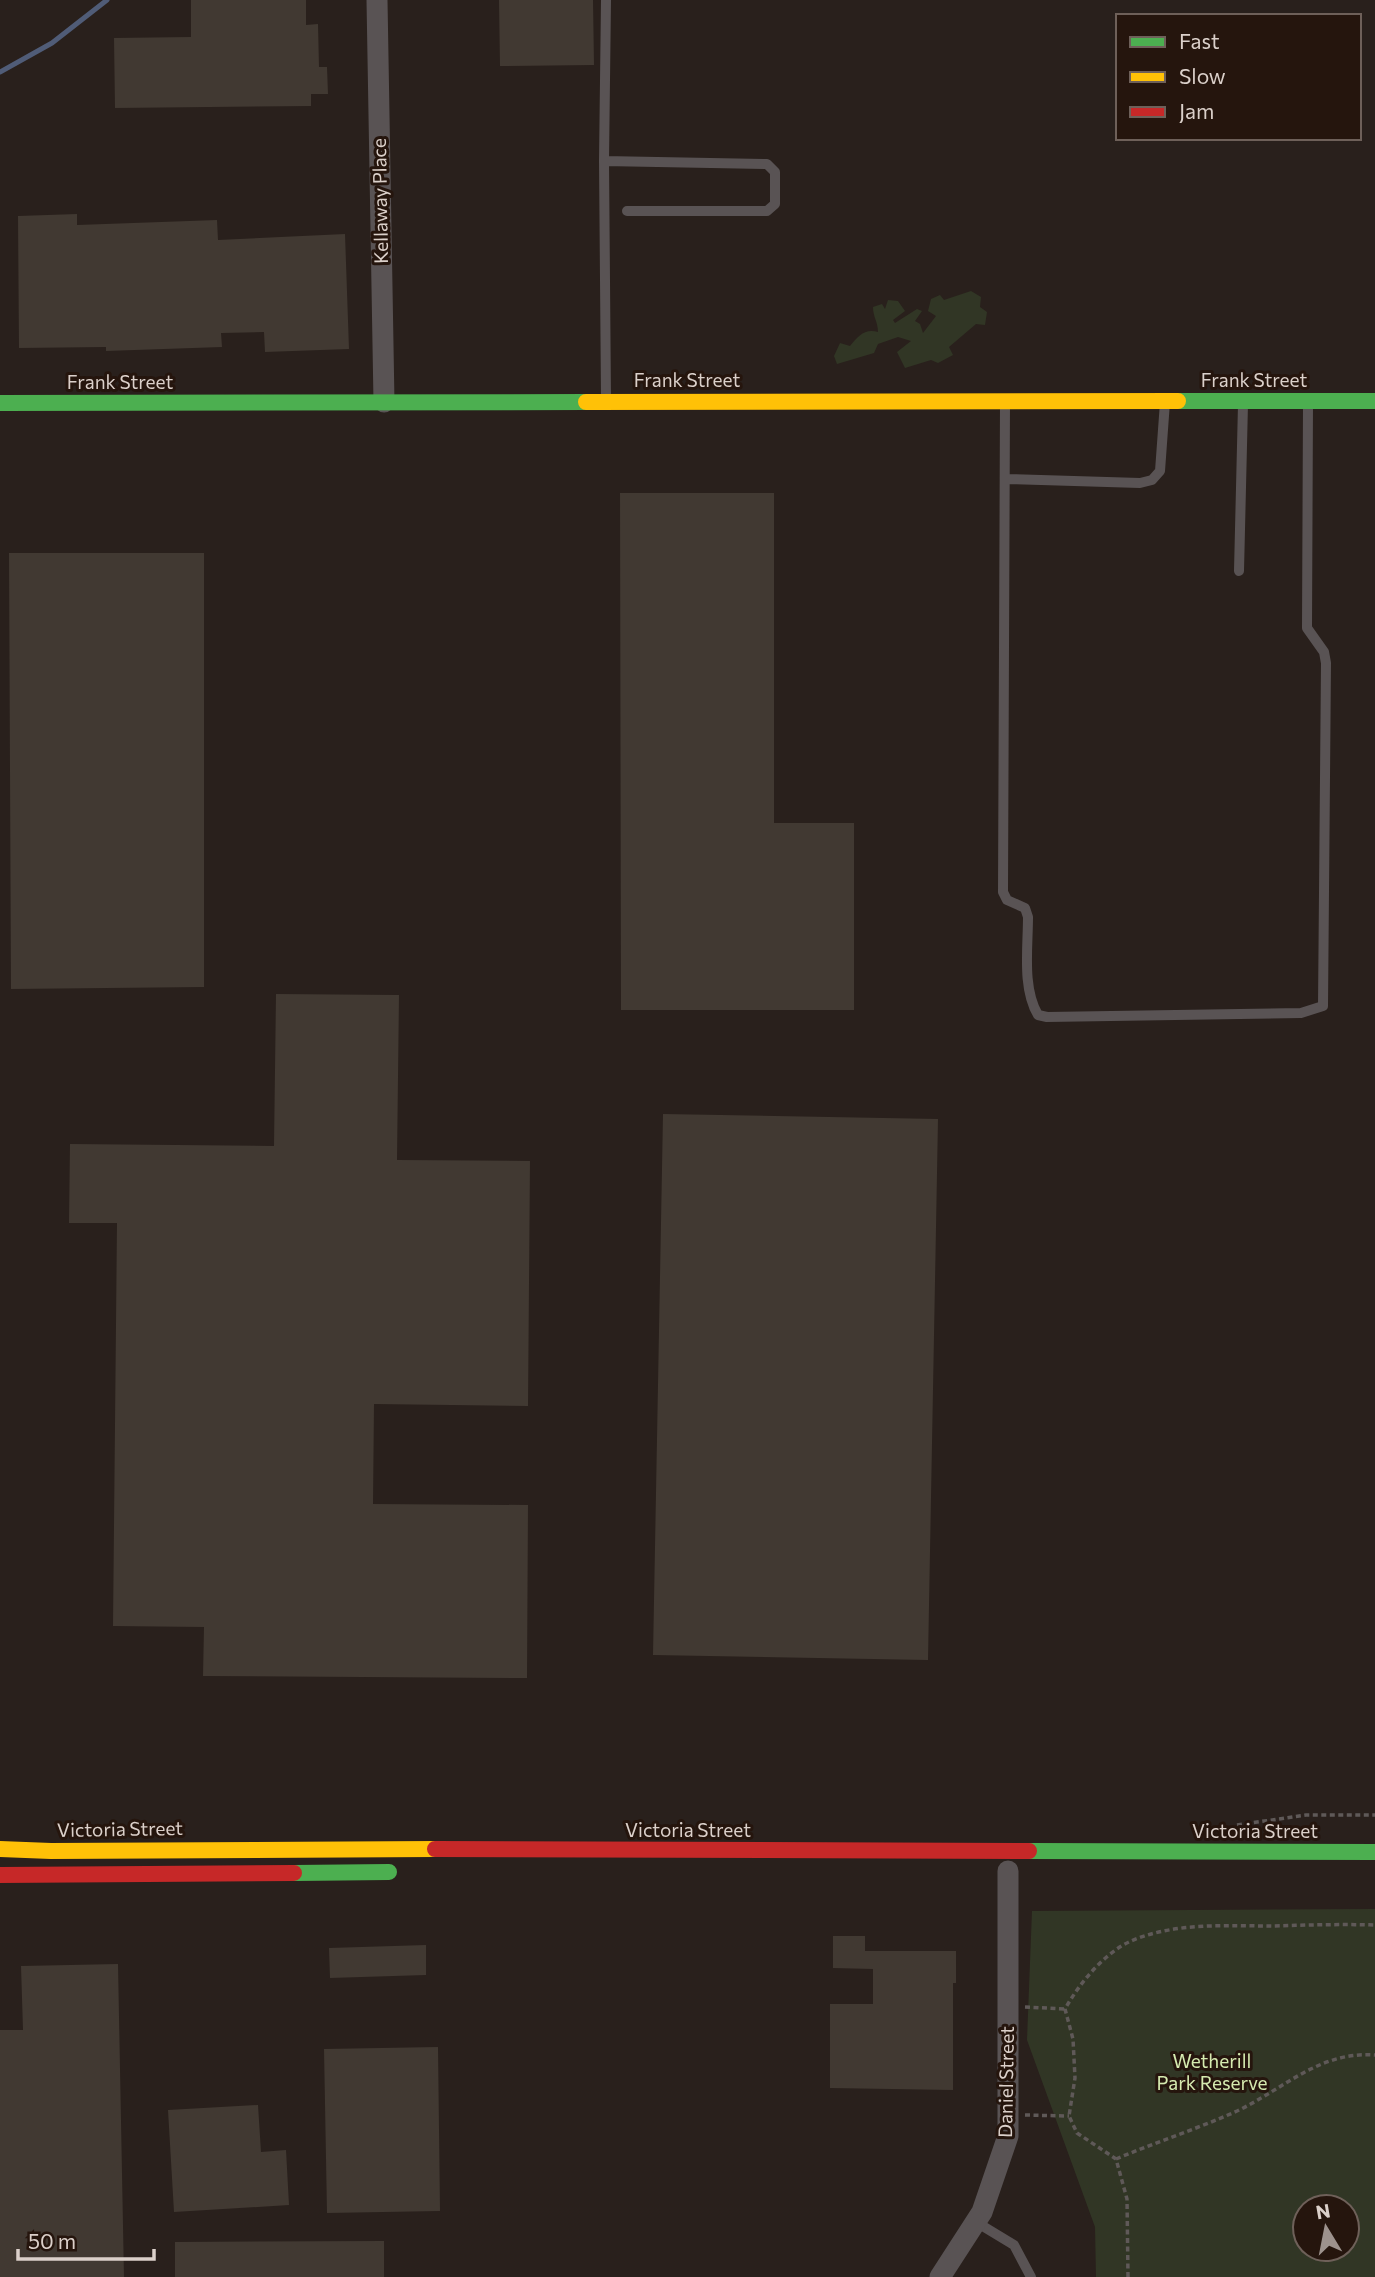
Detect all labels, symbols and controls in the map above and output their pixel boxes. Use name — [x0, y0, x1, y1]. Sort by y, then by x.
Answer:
legend — [1116, 14, 1361, 140]
text: Fast — [1179, 28, 1220, 53]
text: Slow — [1179, 63, 1226, 88]
text: Jam — [1179, 98, 1214, 123]
street label: Kellaway Place — [367, 138, 392, 264]
street label: Frank Street — [634, 368, 740, 391]
street label: Frank Street — [1201, 368, 1307, 391]
street label: Frank Street — [67, 370, 173, 393]
street label: Victoria Street — [57, 1816, 183, 1841]
street label: Victoria Street — [625, 1818, 751, 1841]
street label: Victoria Street — [1192, 1819, 1318, 1842]
street label: Daniel Street — [993, 2026, 1018, 2138]
park label: Wetherill Park Reserve — [1156, 2049, 1268, 2094]
north arrow — [1291, 2193, 1361, 2263]
text: N — [1314, 2198, 1332, 2223]
scale bar — [18, 2218, 154, 2262]
text: 50 m — [28, 2228, 76, 2253]

